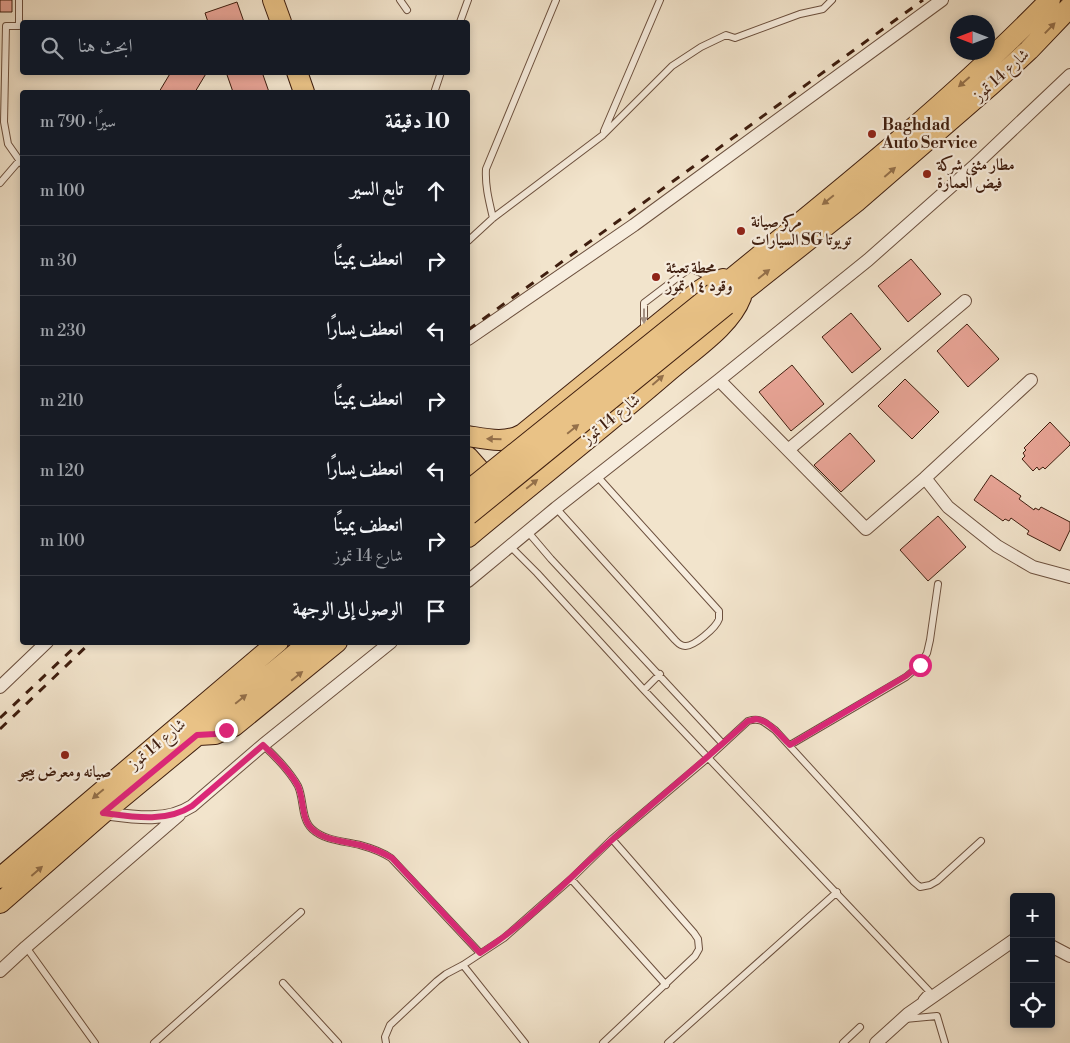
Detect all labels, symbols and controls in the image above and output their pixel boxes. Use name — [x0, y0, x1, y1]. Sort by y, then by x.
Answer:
north arrow — [950, 15, 995, 60]
search box — [20, 20, 470, 75]
one-way arrow — [1043, 23, 1055, 35]
icon: search — [38, 34, 66, 62]
text: ابحث هنا — [78, 34, 133, 58]
street label: شارع 14 تموز — [967, 44, 1035, 109]
one-way arrow — [958, 77, 971, 88]
text: 10 دقيقة — [385, 109, 450, 135]
text: سيرًا · 790 m — [40, 112, 116, 132]
place label: Baghdad Auto Service — [881, 115, 978, 153]
marker: Baghdad Auto Service — [866, 128, 878, 140]
place label: مطار مثنى شركة فيض العمارة — [936, 155, 1015, 193]
one-way arrow — [884, 167, 896, 178]
marker: مطار مثنى شركة فيض العمارة — [921, 168, 933, 180]
text: تابع السير — [350, 177, 403, 201]
icon: ahead — [422, 177, 450, 205]
text: 100 m — [40, 181, 85, 201]
one-way arrow — [822, 194, 835, 205]
place label: مركز صيانة السيارات SG تويوتا — [751, 212, 852, 250]
marker: مركز صيانة السيارات SG تويوتا — [735, 225, 747, 237]
text: انعطف يمينًا — [334, 247, 403, 271]
icon: right — [422, 247, 450, 275]
text: 30 m — [40, 251, 77, 271]
place label: محطة تعبئة وقود ١٤ تموز — [664, 258, 733, 296]
one-way arrow — [757, 269, 770, 280]
marker: محطة تعبئة وقود ١٤ تموز — [650, 271, 662, 283]
one-way arrow — [640, 308, 648, 324]
text: انعطف يسارًا — [326, 317, 403, 341]
icon: left — [422, 317, 450, 345]
text: 230 m — [40, 321, 86, 341]
one-way arrow — [651, 375, 664, 386]
text: انعطف يمينًا — [334, 387, 403, 411]
icon: right — [422, 387, 450, 415]
street label: شارع 14 تموز — [576, 389, 646, 452]
text: 210 m — [40, 391, 84, 411]
one-way arrow — [566, 423, 579, 434]
one-way arrow — [486, 435, 502, 443]
text: انعطف يسارًا — [326, 457, 403, 481]
icon: left — [422, 457, 450, 485]
text: 120 m — [40, 461, 84, 481]
one-way arrow — [526, 478, 539, 489]
text: انعطف يمينًا — [334, 513, 403, 537]
icon: right — [422, 527, 450, 555]
text: 100 m — [40, 531, 85, 551]
text: شارع 14 تموز — [334, 546, 403, 566]
text: الوصول إلى الوجهة — [293, 597, 403, 621]
icon: arrive — [422, 597, 450, 625]
route start — [909, 654, 932, 677]
one-way arrow — [290, 670, 303, 681]
one-way arrow — [234, 693, 247, 704]
street label: شارع 14 تموز — [123, 714, 192, 777]
route end — [215, 719, 238, 742]
marker: صيانه ومعرض بيجو — [59, 749, 71, 761]
place label: صيانه ومعرض بيجو — [17, 762, 111, 782]
one-way arrow — [92, 789, 105, 800]
one-way arrow — [30, 866, 43, 877]
map controls — [1010, 893, 1055, 1028]
button: + — [1010, 893, 1055, 938]
button: − — [1010, 938, 1055, 983]
button: locate — [1010, 983, 1055, 1028]

